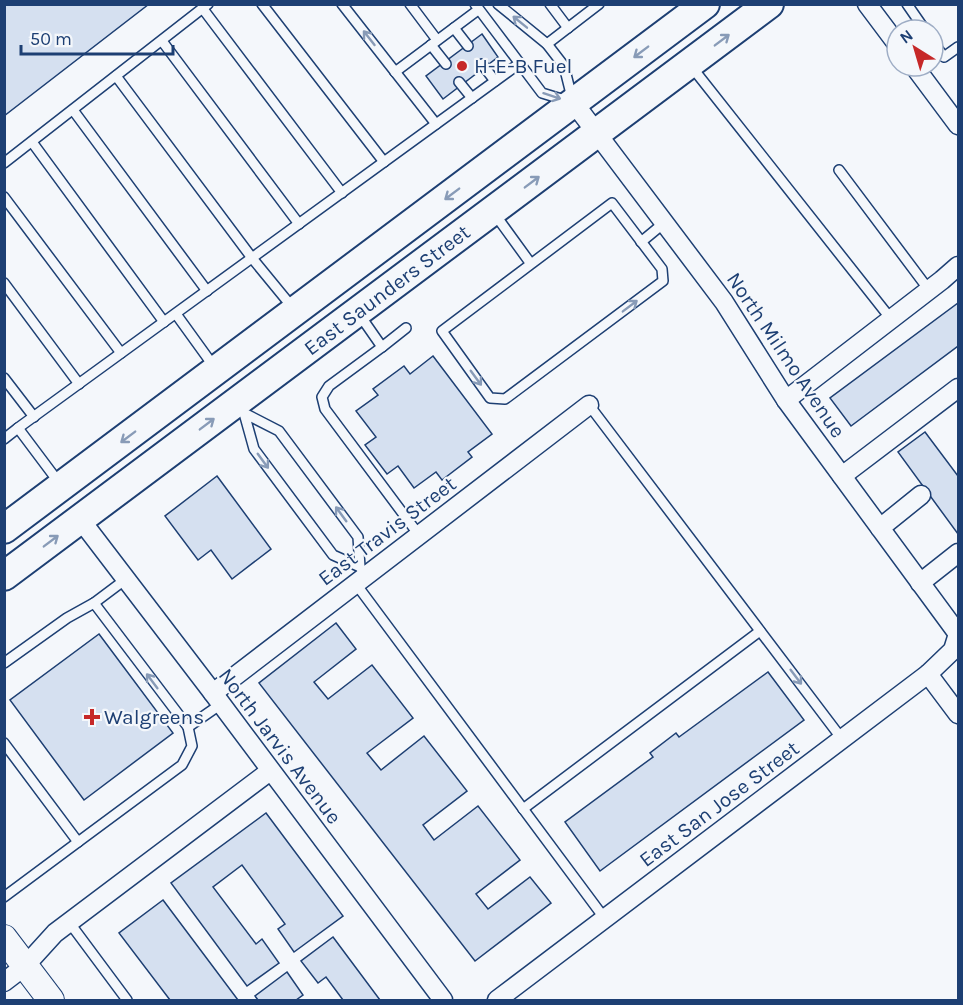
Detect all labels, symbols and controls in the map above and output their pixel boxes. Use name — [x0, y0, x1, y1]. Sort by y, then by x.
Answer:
one-way arrow — [513, 15, 528, 29]
scale bar — [21, 18, 172, 56]
north arrow — [885, 18, 945, 78]
text: N — [896, 25, 917, 47]
text: 50 m — [30, 28, 72, 50]
one-way arrow — [362, 31, 375, 47]
one-way arrow — [713, 34, 729, 46]
one-way arrow — [634, 46, 650, 58]
place label: H-E-B Fuel — [474, 54, 572, 78]
marker: H-E-B Fuel — [455, 59, 469, 73]
one-way arrow — [542, 91, 561, 102]
one-way arrow — [523, 176, 539, 188]
one-way arrow — [444, 188, 460, 201]
street label: East Saunders Street — [299, 220, 475, 360]
street label: North Milmo Avenue — [722, 268, 850, 442]
one-way arrow — [622, 299, 638, 312]
one-way arrow — [470, 370, 482, 386]
one-way arrow — [198, 417, 214, 430]
one-way arrow — [120, 431, 136, 443]
one-way arrow — [257, 453, 270, 469]
street label: East Travis Street — [314, 471, 461, 591]
one-way arrow — [334, 507, 347, 523]
one-way arrow — [43, 535, 59, 547]
street label: North Jarvis Avenue — [214, 663, 346, 829]
one-way arrow — [789, 669, 802, 685]
one-way arrow — [146, 673, 159, 689]
place label: Walgreens — [104, 705, 204, 729]
marker: Walgreens — [85, 710, 99, 724]
street label: East San Jose Street — [634, 736, 804, 872]

